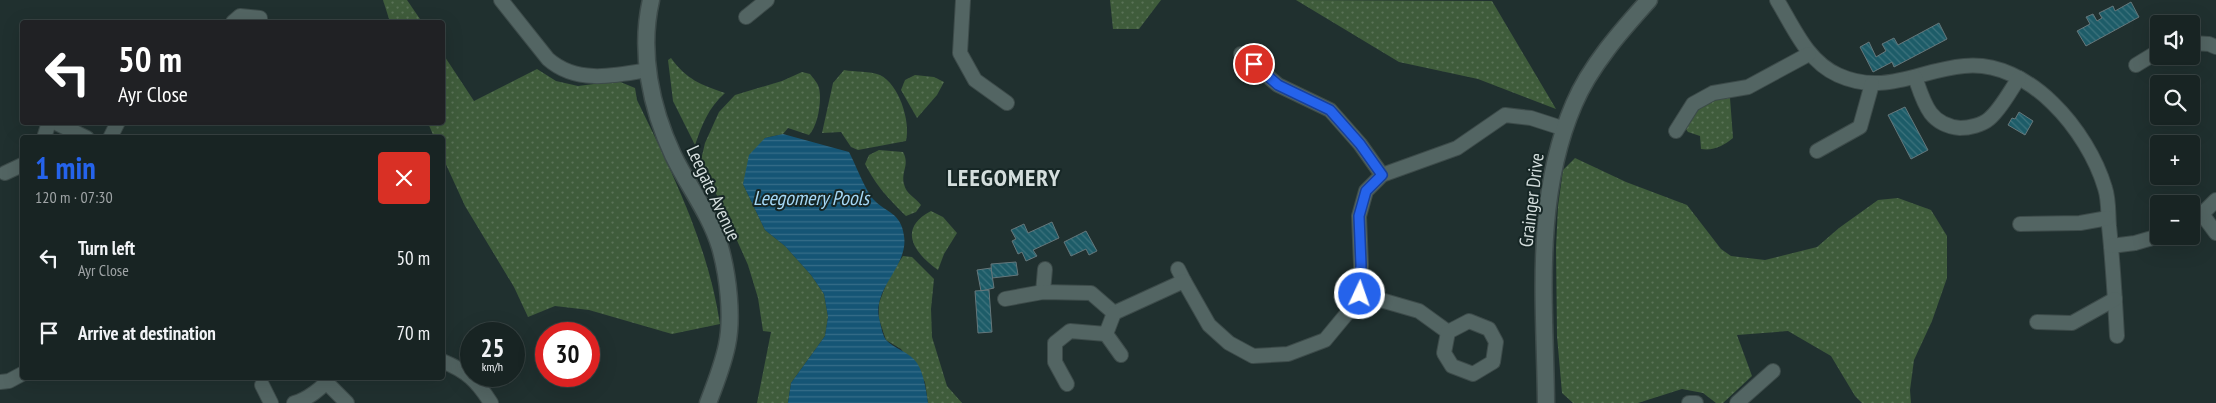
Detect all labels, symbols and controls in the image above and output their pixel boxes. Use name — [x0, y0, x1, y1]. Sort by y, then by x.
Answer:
map controls — [2150, 15, 2200, 245]
button: sound — [2150, 15, 2200, 65]
text: 50 m — [118, 36, 182, 82]
icon: left — [35, 40, 100, 105]
pin — [1233, 43, 1275, 85]
icon: arrive — [1240, 50, 1268, 78]
button: search — [2150, 75, 2200, 125]
text: Ayr Close — [118, 80, 188, 108]
button: + — [2150, 135, 2200, 185]
street label: Leegate Avenue — [681, 141, 747, 245]
text: 1 min — [35, 148, 96, 187]
button: close — [378, 152, 430, 204]
street label: Grainger Drive — [1513, 152, 1549, 248]
district label: LEEGOMERY — [947, 162, 1061, 193]
water label: Leegomery Pools — [753, 185, 871, 211]
text: 120 m · 07:30 — [35, 187, 113, 207]
button: − — [2150, 195, 2200, 245]
text: Turn left — [78, 236, 135, 260]
icon: left — [35, 244, 63, 272]
text: 50 m — [397, 246, 430, 270]
text: Ayr Close — [78, 260, 129, 280]
position arrow — [1333, 267, 1385, 319]
icon: arrive — [35, 319, 63, 347]
text: Arrive at destination — [78, 321, 216, 345]
text: 70 m — [397, 321, 430, 345]
speed limit sign: 30 — [535, 322, 600, 387]
text: 25 — [481, 332, 504, 364]
text: km/h — [482, 359, 503, 374]

